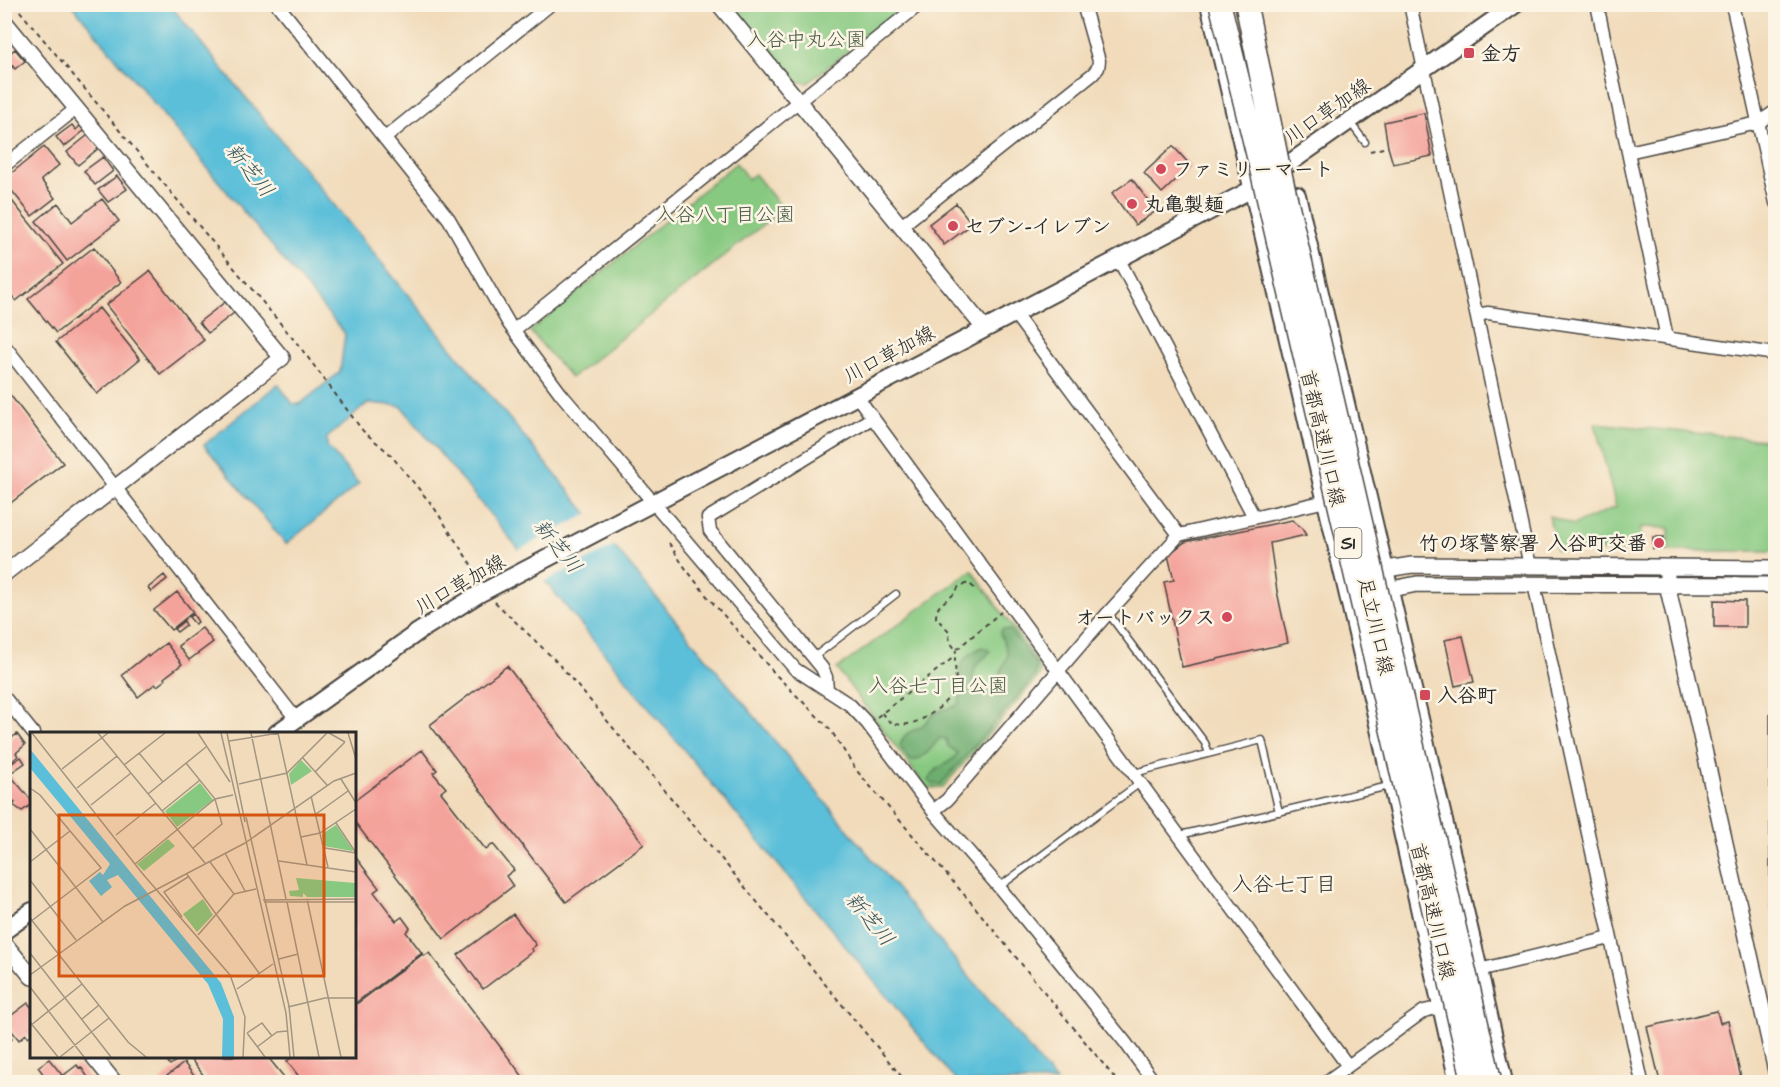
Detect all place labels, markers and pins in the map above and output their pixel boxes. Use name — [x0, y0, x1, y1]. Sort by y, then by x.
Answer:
place label: 金方 — [1481, 40, 1521, 68]
marker: 金方 — [1462, 46, 1476, 60]
place label: ファミリーマート — [1173, 156, 1334, 184]
marker: ファミリーマート — [1154, 162, 1168, 176]
place label: 丸亀製麺 — [1144, 191, 1224, 219]
marker: 丸亀製麺 — [1125, 197, 1139, 211]
place label: セブン-イレブン — [965, 213, 1111, 241]
marker: セブン-イレブン — [946, 219, 960, 233]
place label: 竹の塚警察署 入谷町交番 — [1419, 530, 1647, 558]
marker: 竹の塚警察署 入谷町交番 — [1652, 536, 1666, 550]
place label: オートバックス — [1075, 604, 1215, 632]
marker: オートバックス — [1220, 610, 1234, 624]
place label: 入谷町 — [1437, 682, 1497, 710]
marker: 入谷町 — [1418, 688, 1432, 702]

